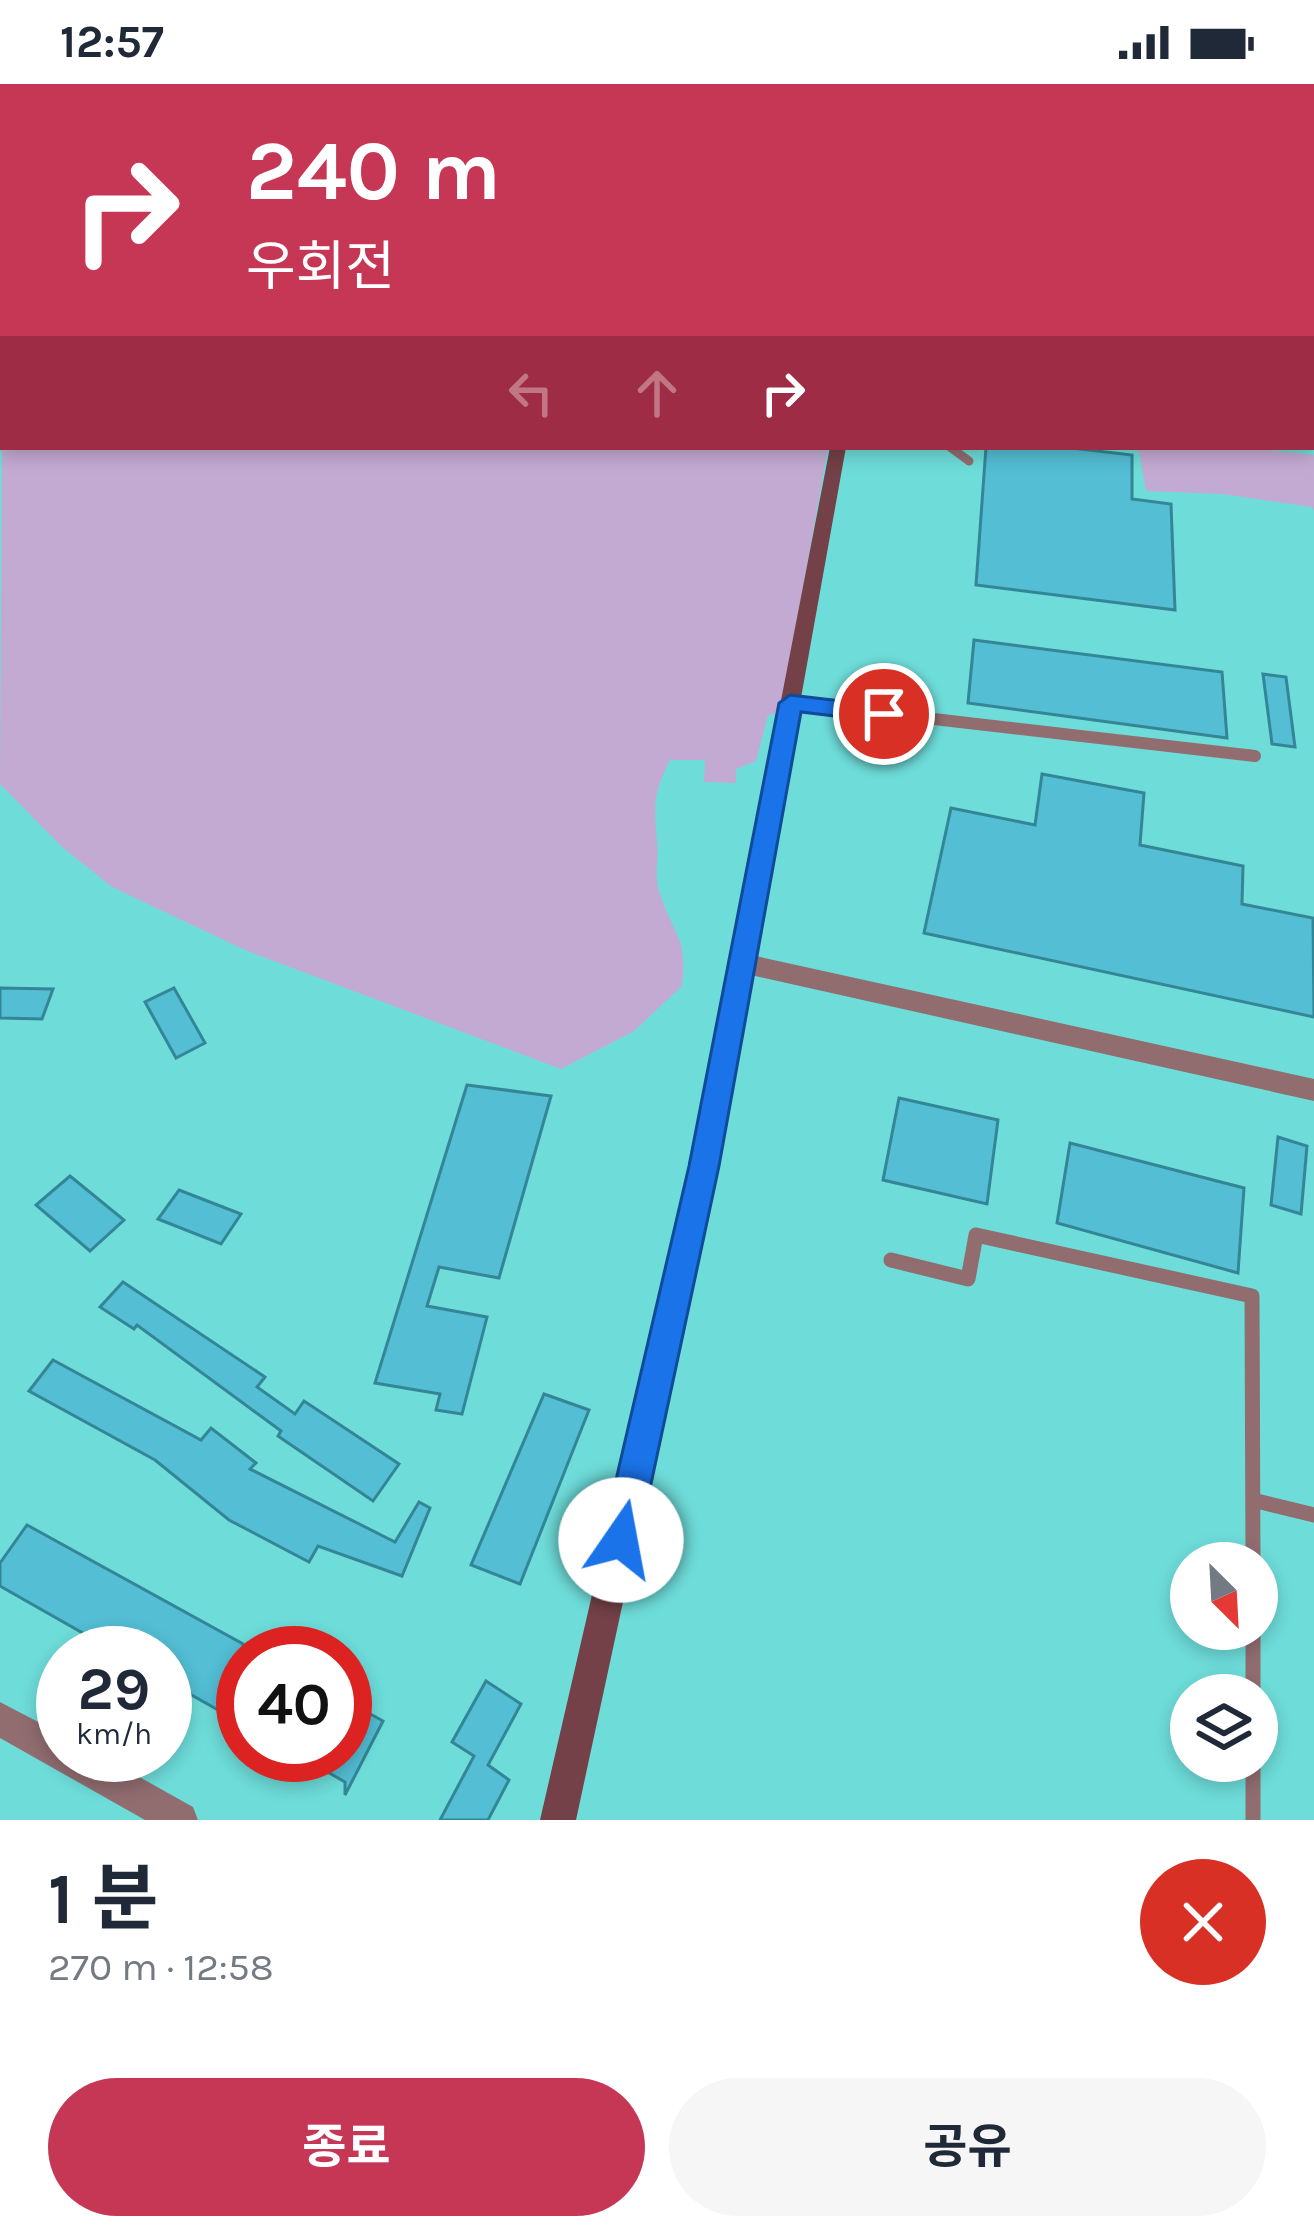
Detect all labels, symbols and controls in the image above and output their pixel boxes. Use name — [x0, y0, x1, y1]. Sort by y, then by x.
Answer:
text: 12:57 — [60, 16, 164, 68]
text: 240 m — [246, 122, 501, 220]
icon: right — [48, 132, 204, 288]
text: 우회전 — [246, 235, 395, 299]
icon: left — [498, 360, 564, 426]
icon: ahead — [624, 360, 690, 426]
icon: right — [750, 360, 816, 426]
pin — [833, 663, 935, 765]
icon: arrive — [851, 681, 917, 747]
position arrow — [558, 1477, 684, 1603]
north arrow — [1170, 1542, 1278, 1650]
map controls — [1170, 1542, 1278, 1782]
speed limit sign: 40 — [216, 1626, 372, 1782]
text: 29 — [78, 1654, 150, 1724]
button: layers — [1170, 1674, 1278, 1782]
text: km/h — [76, 1716, 152, 1752]
text: 1 분 — [48, 1857, 158, 1941]
button: close — [1140, 1859, 1266, 1985]
text: 270 m · 12:58 — [48, 1944, 274, 1990]
button: 종료 — [48, 2078, 645, 2216]
button: 공유 — [669, 2078, 1266, 2216]

